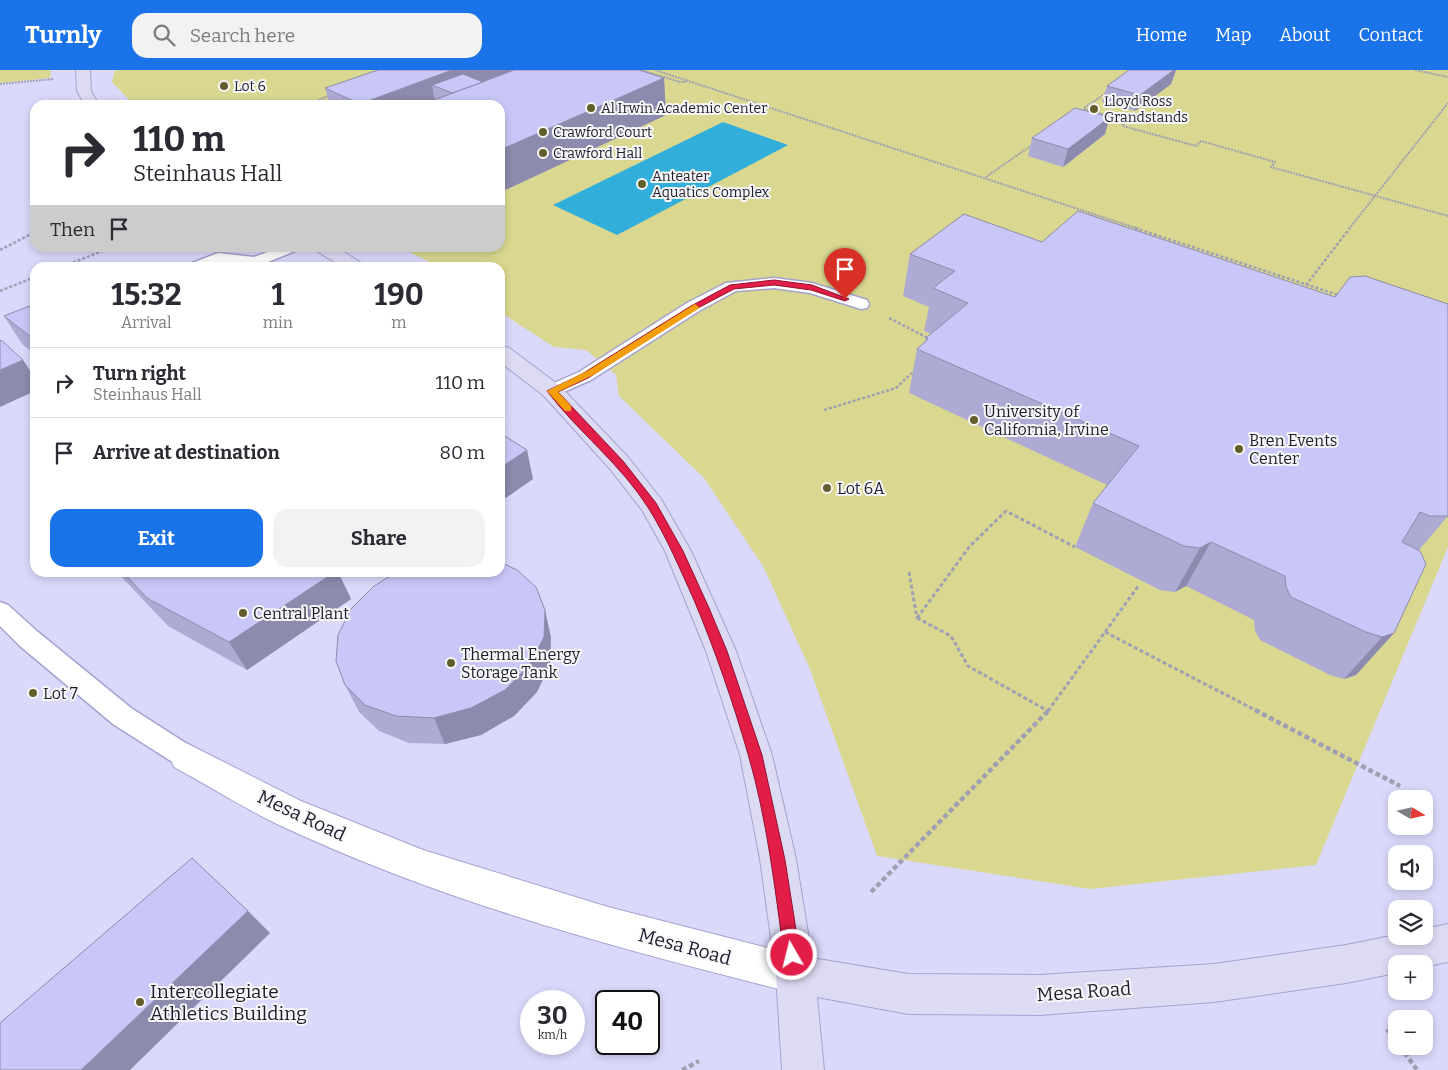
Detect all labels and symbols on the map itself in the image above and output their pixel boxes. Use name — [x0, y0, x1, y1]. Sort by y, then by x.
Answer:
place label: Lot 6 — [234, 78, 266, 95]
marker: Lot 6 — [218, 80, 230, 92]
place label: Lloyd Ross Grandstands — [1104, 93, 1188, 126]
place label: Al Irwin Academic Center — [601, 100, 767, 117]
marker: Al Irwin Academic Center — [585, 102, 597, 114]
marker: Lloyd Ross Grandstands — [1088, 103, 1100, 115]
place label: Crawford Court — [553, 124, 652, 141]
marker: Crawford Court — [537, 126, 549, 138]
place label: Crawford Hall — [553, 145, 642, 162]
marker: Crawford Hall — [537, 147, 549, 159]
place label: Anteater Aquatics Complex — [652, 168, 770, 201]
marker: Anteater Aquatics Complex — [636, 178, 648, 190]
pin — [824, 248, 866, 299]
place label: University of California, Irvine — [984, 402, 1109, 439]
marker: University of California, Irvine — [968, 414, 980, 426]
place label: Bren Events Center — [1249, 431, 1338, 468]
marker: Bren Events Center — [1233, 443, 1245, 455]
place label: Lot 6A — [837, 479, 885, 498]
marker: Lot 6A — [821, 482, 833, 494]
place label: Central Plant — [253, 604, 349, 623]
marker: Central Plant — [237, 607, 249, 619]
place label: Thermal Energy Storage Tank — [461, 645, 581, 682]
marker: Thermal Energy Storage Tank — [445, 657, 457, 669]
place label: Lot 7 — [43, 684, 78, 703]
marker: Lot 7 — [27, 687, 39, 699]
street label: Mesa Road — [254, 785, 350, 846]
north arrow — [1388, 790, 1432, 835]
street label: Mesa Road — [636, 923, 734, 970]
position arrow — [765, 928, 817, 980]
street label: Mesa Road — [1036, 977, 1132, 1006]
place label: Intercollegiate Athletics Building — [150, 980, 307, 1025]
speed limit sign: 40 — [595, 990, 660, 1055]
marker: Intercollegiate Athletics Building — [134, 996, 146, 1008]

